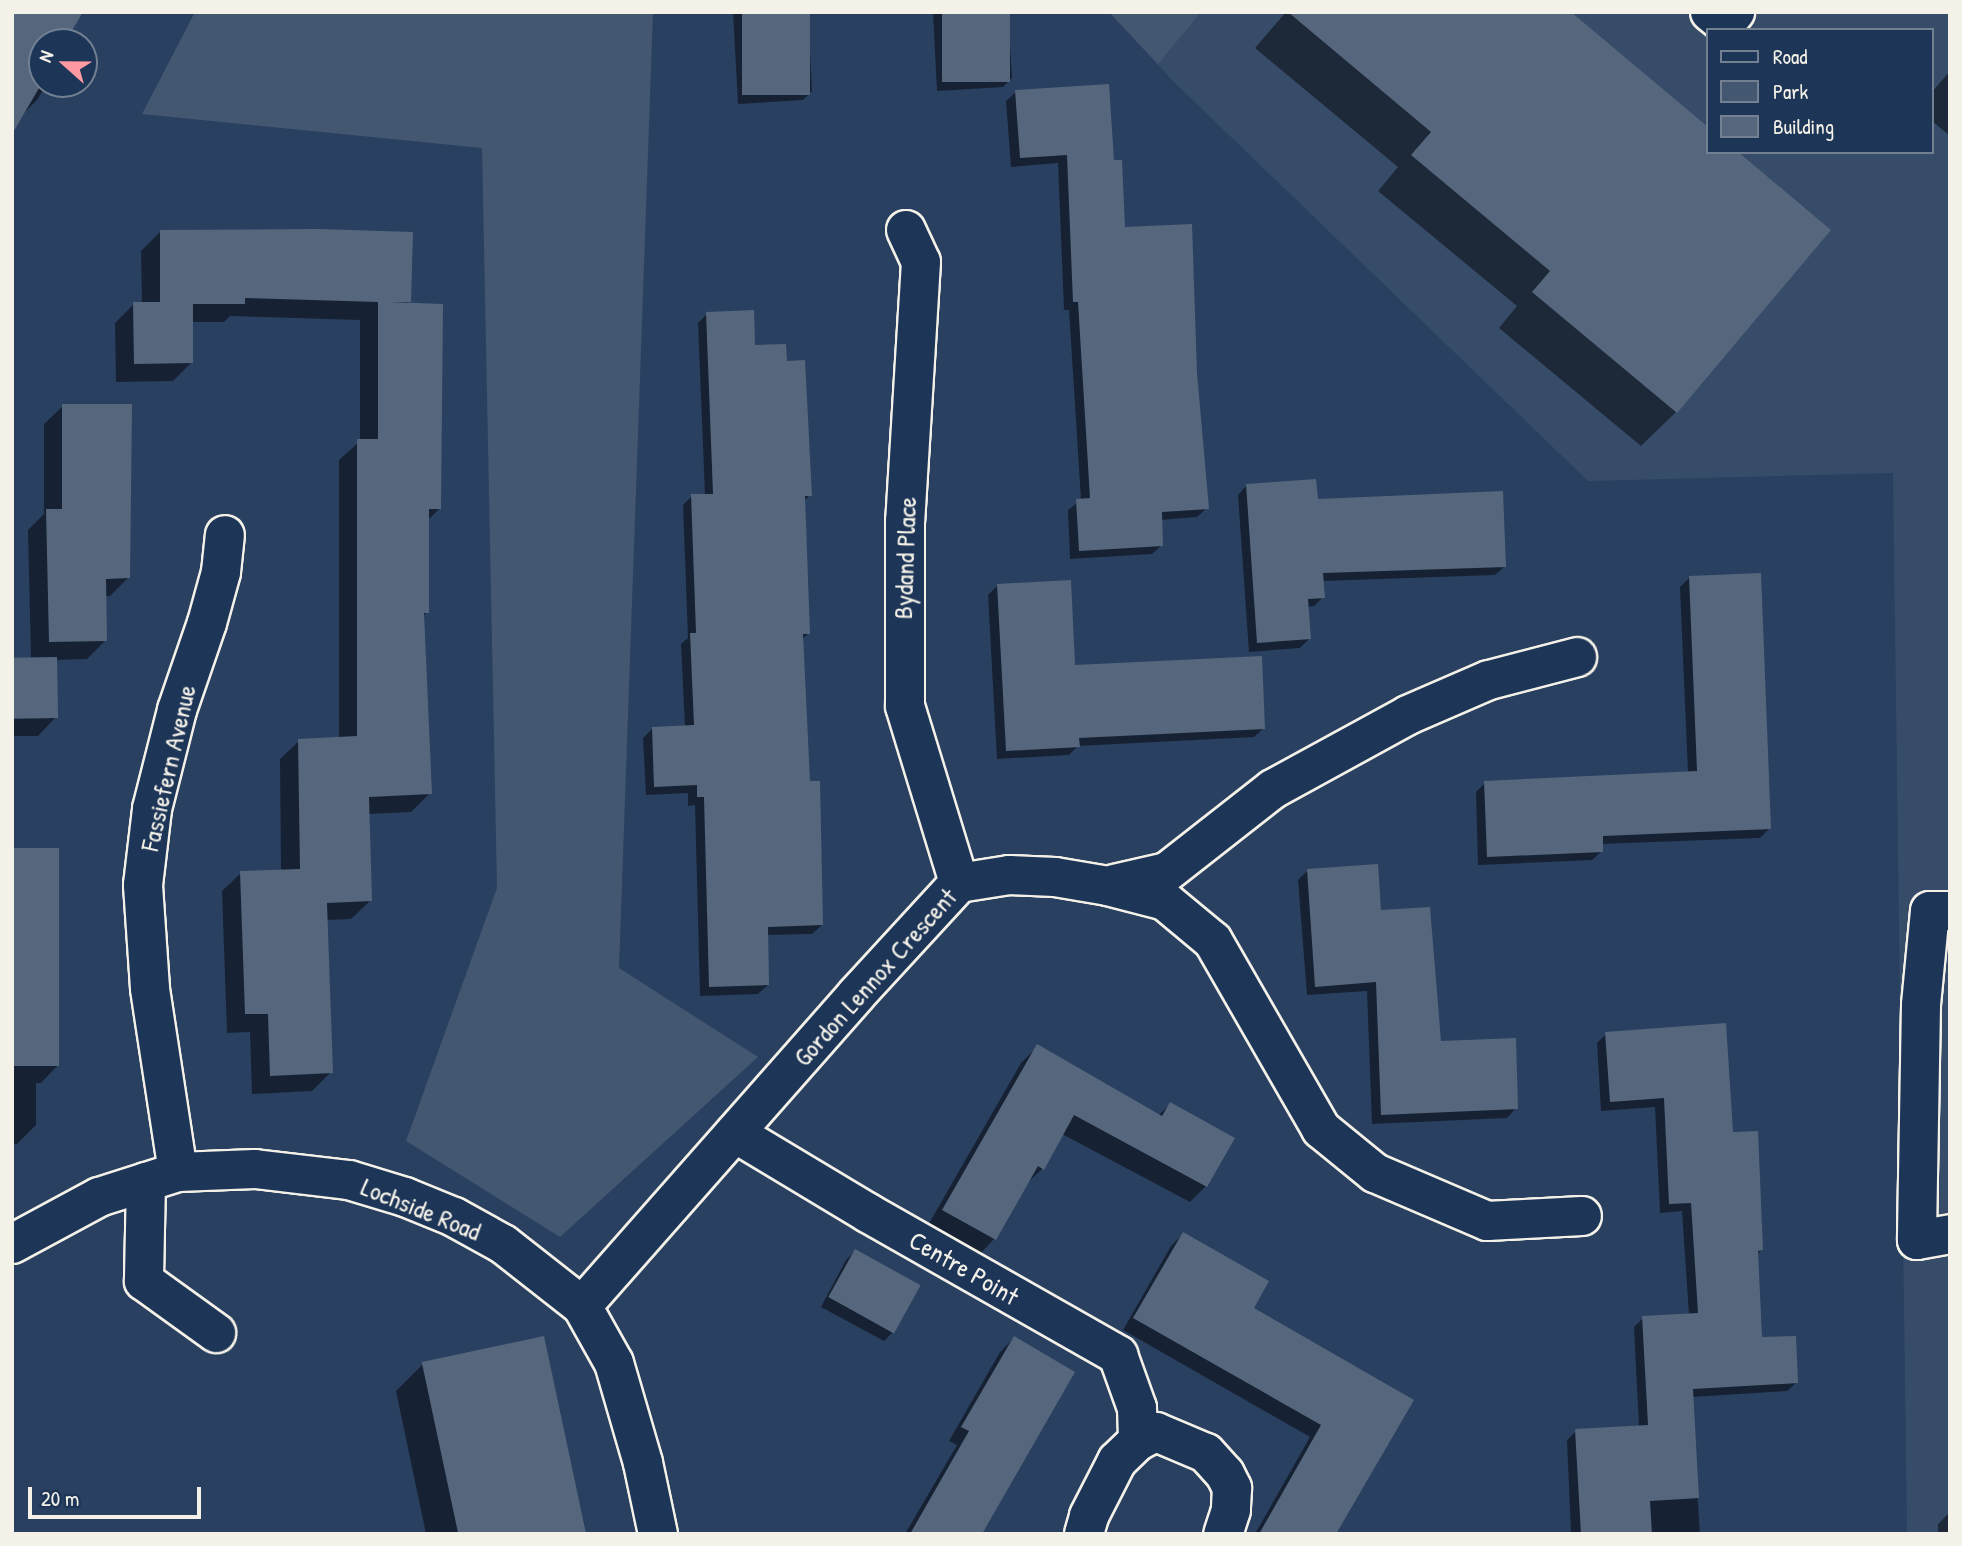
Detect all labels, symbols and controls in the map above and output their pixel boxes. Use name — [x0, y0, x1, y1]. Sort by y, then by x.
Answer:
north arrow — [28, 28, 98, 98]
legend — [1706, 28, 1934, 154]
text: Road — [1773, 42, 1807, 71]
text: N — [31, 47, 59, 66]
text: Park — [1773, 77, 1808, 106]
text: Building — [1773, 112, 1834, 141]
street label: Bydand Place — [887, 496, 923, 620]
street label: Fassiefern Avenue — [134, 682, 202, 854]
street label: Gordon Lennox Crescent — [787, 882, 963, 1072]
street label: Lochside Road — [357, 1171, 485, 1247]
street label: Centre Point — [904, 1224, 1024, 1312]
scale bar — [32, 1472, 205, 1516]
text: 20 m — [41, 1484, 79, 1513]

